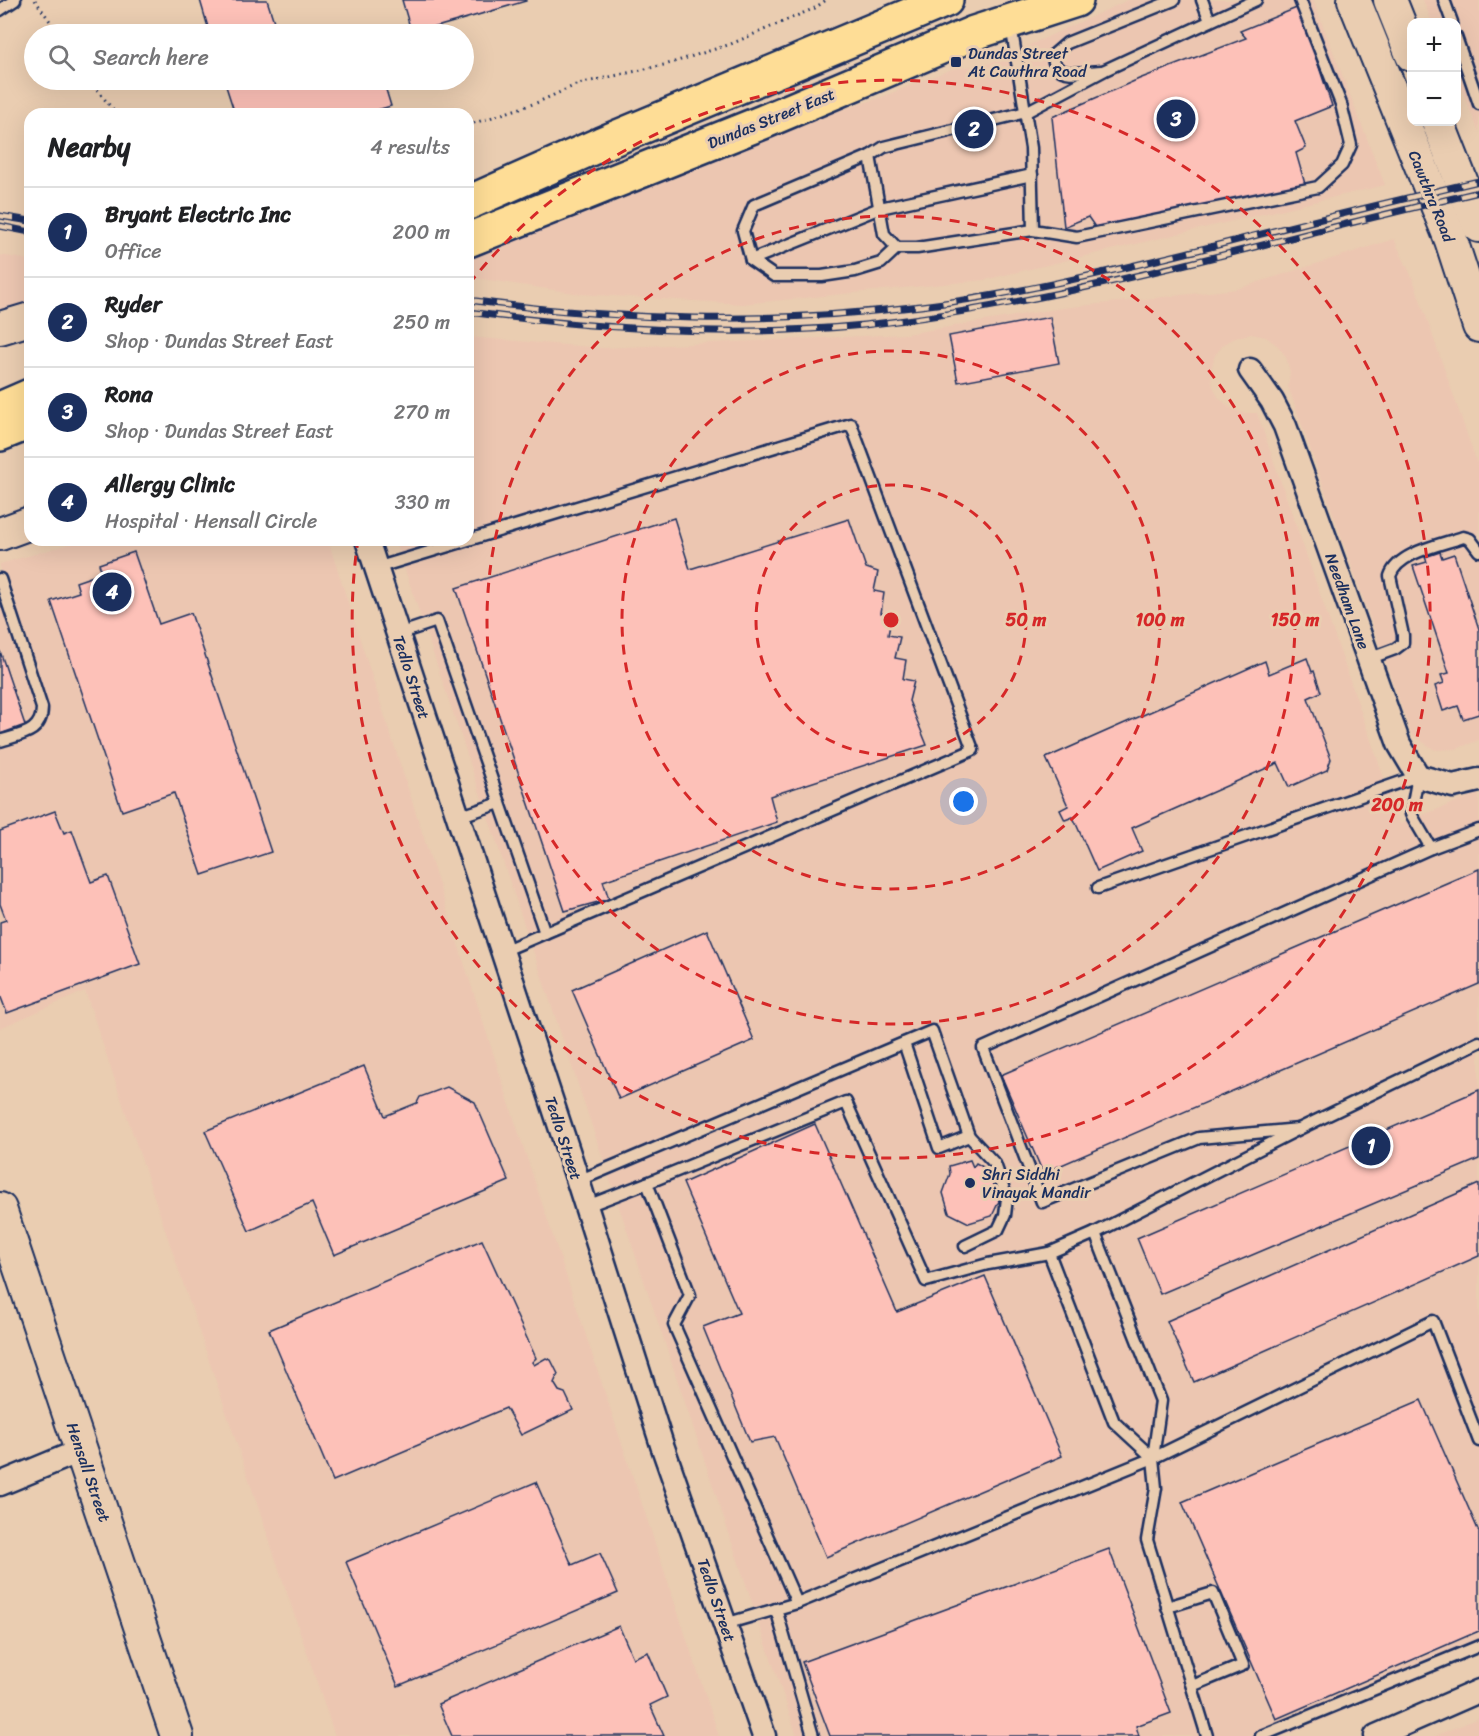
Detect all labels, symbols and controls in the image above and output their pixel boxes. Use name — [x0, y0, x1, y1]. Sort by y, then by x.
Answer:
map controls — [1407, 18, 1461, 126]
button: + — [1407, 18, 1461, 72]
search box — [24, 24, 474, 90]
text: Search here — [93, 38, 209, 77]
place label: Dundas Street At Cawthra Road — [967, 39, 1088, 86]
icon: search — [45, 41, 78, 74]
marker: Dundas Street At Cawthra Road — [949, 55, 963, 69]
button: − — [1407, 72, 1461, 126]
street label: Dundas Street East — [703, 80, 839, 157]
pin: 3 — [1156, 96, 1196, 142]
pin: 2 — [954, 106, 994, 152]
text: Nearby — [48, 124, 130, 170]
text: 4 results — [370, 130, 450, 165]
street label: Cawthra Road — [1400, 146, 1464, 248]
text: Bryant Electric Inc — [105, 195, 291, 234]
text: 1 — [63, 215, 72, 250]
text: 200 m — [393, 215, 450, 250]
text: Office — [105, 234, 161, 269]
text: Ryder — [105, 285, 162, 324]
text: 2 — [62, 305, 73, 340]
text: 250 m — [393, 305, 450, 340]
text: Shop · Dundas Street East — [105, 324, 334, 359]
text: Rona — [105, 375, 152, 414]
text: 3 — [62, 395, 73, 430]
text: 270 m — [394, 395, 450, 430]
text: Shop · Dundas Street East — [105, 414, 334, 449]
text: Allergy Clinic — [105, 465, 236, 504]
text: 4 — [61, 485, 74, 520]
text: 330 m — [395, 485, 450, 520]
text: Hospital · Hensall Circle — [105, 504, 317, 539]
street label: Needham Lane — [1317, 549, 1378, 654]
pin: 4 — [92, 570, 132, 614]
text: 50 m — [1006, 604, 1047, 636]
text: 100 m — [1136, 604, 1185, 636]
text: 150 m — [1271, 604, 1319, 636]
centre of rings — [881, 610, 901, 630]
street label: Tedlo Street — [384, 631, 439, 723]
your location — [949, 787, 978, 816]
text: 200 m — [1370, 789, 1423, 821]
street label: Tedlo Street — [536, 1092, 591, 1184]
pin: 1 — [1352, 1124, 1390, 1168]
place label: Shri Siddhi Vinayak Mandir — [982, 1160, 1092, 1207]
marker: Shri Siddhi Vinayak Mandir — [963, 1176, 977, 1190]
street label: Hensall Street — [58, 1418, 119, 1526]
street label: Tedlo Street — [689, 1554, 744, 1646]

